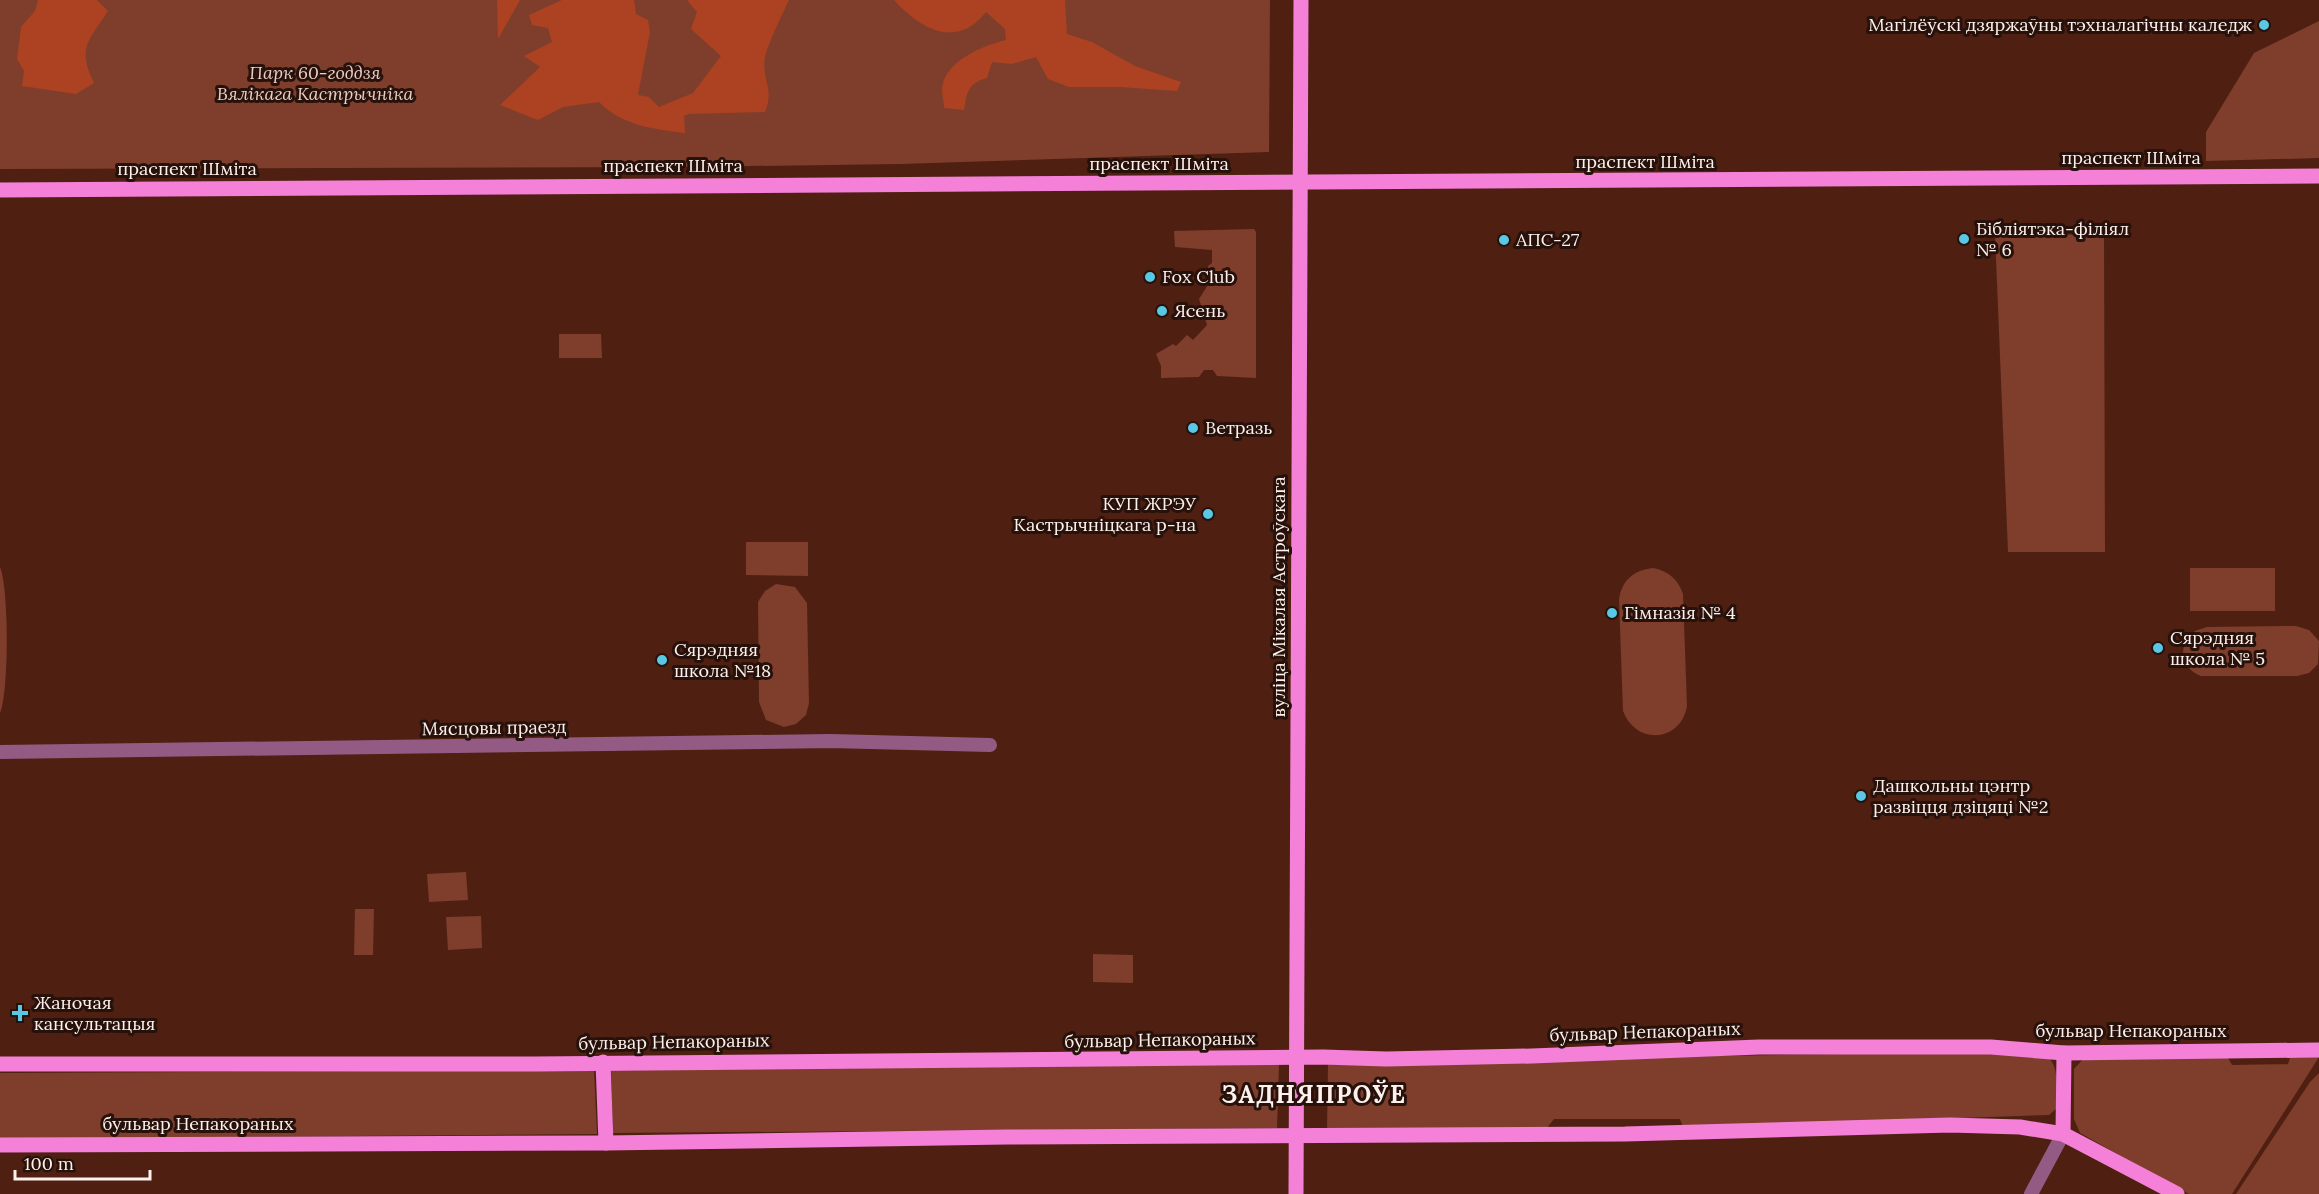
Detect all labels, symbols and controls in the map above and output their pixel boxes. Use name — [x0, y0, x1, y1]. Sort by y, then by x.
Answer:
place label: Магілёўскі дзяржаўны тэхналагічны каледж — [1868, 13, 2252, 36]
marker: Магілёўскі дзяржаўны тэхналагічны каледж — [2257, 18, 2271, 32]
park label: Парк 60-годдзя Вялікага Кастрычніка — [217, 61, 413, 105]
street label: праспект Шміта — [2061, 146, 2201, 169]
street label: праспект Шміта — [1575, 150, 1715, 173]
street label: праспект Шміта — [1089, 152, 1229, 175]
street label: праспект Шміта — [603, 154, 743, 177]
street label: праспект Шміта — [117, 157, 257, 180]
place label: Бібліятэка-філіял № 6 — [1976, 217, 2129, 261]
place label: АПС-27 — [1515, 228, 1579, 251]
marker: Бібліятэка-філіял № 6 — [1957, 232, 1971, 246]
marker: АПС-27 — [1497, 233, 1511, 247]
place label: Fox Club — [1162, 265, 1235, 288]
marker: Fox Club — [1143, 270, 1157, 284]
place label: Ясень — [1174, 299, 1225, 322]
marker: Ясень — [1155, 304, 1169, 318]
place label: Ветразь — [1205, 416, 1272, 439]
marker: Ветразь — [1186, 421, 1200, 435]
street label: вуліца Мікалая Астроўскага — [1267, 477, 1290, 717]
place label: КУП ЖРЭУ Кастрычніцкага р-на — [1014, 492, 1197, 536]
marker: КУП ЖРЭУ Кастрычніцкага р-на — [1201, 507, 1215, 521]
place label: Гімназія № 4 — [1624, 601, 1736, 624]
marker: Гімназія № 4 — [1605, 606, 1619, 620]
place label: Сярэдняя школа № 5 — [2170, 626, 2265, 670]
place label: Сярэдняя школа №18 — [674, 638, 771, 682]
marker: Сярэдняя школа № 5 — [2151, 641, 2165, 655]
marker: Сярэдняя школа №18 — [655, 653, 669, 667]
street label: Мясцовы праезд — [421, 715, 567, 740]
place label: Дашкольны цэнтр развіцця дзіцяці №2 — [1873, 774, 2048, 818]
marker: Дашкольны цэнтр развіцця дзіцяці №2 — [1854, 789, 1868, 803]
place label: Жаночая кансультацыя — [34, 991, 155, 1035]
marker: Жаночая кансультацыя — [11, 1004, 29, 1022]
street label: бульвар Непакораных — [1549, 1017, 1741, 1046]
street label: бульвар Непакораных — [2035, 1019, 2227, 1042]
street label: бульвар Непакораных — [1064, 1026, 1256, 1053]
street label: бульвар Непакораных — [578, 1028, 770, 1055]
district label: ЗАДНЯПРОЎЕ — [1221, 1079, 1407, 1110]
street label: бульвар Непакораных — [102, 1112, 294, 1135]
scale bar — [15, 1143, 150, 1181]
text: 100 m — [24, 1152, 74, 1175]

